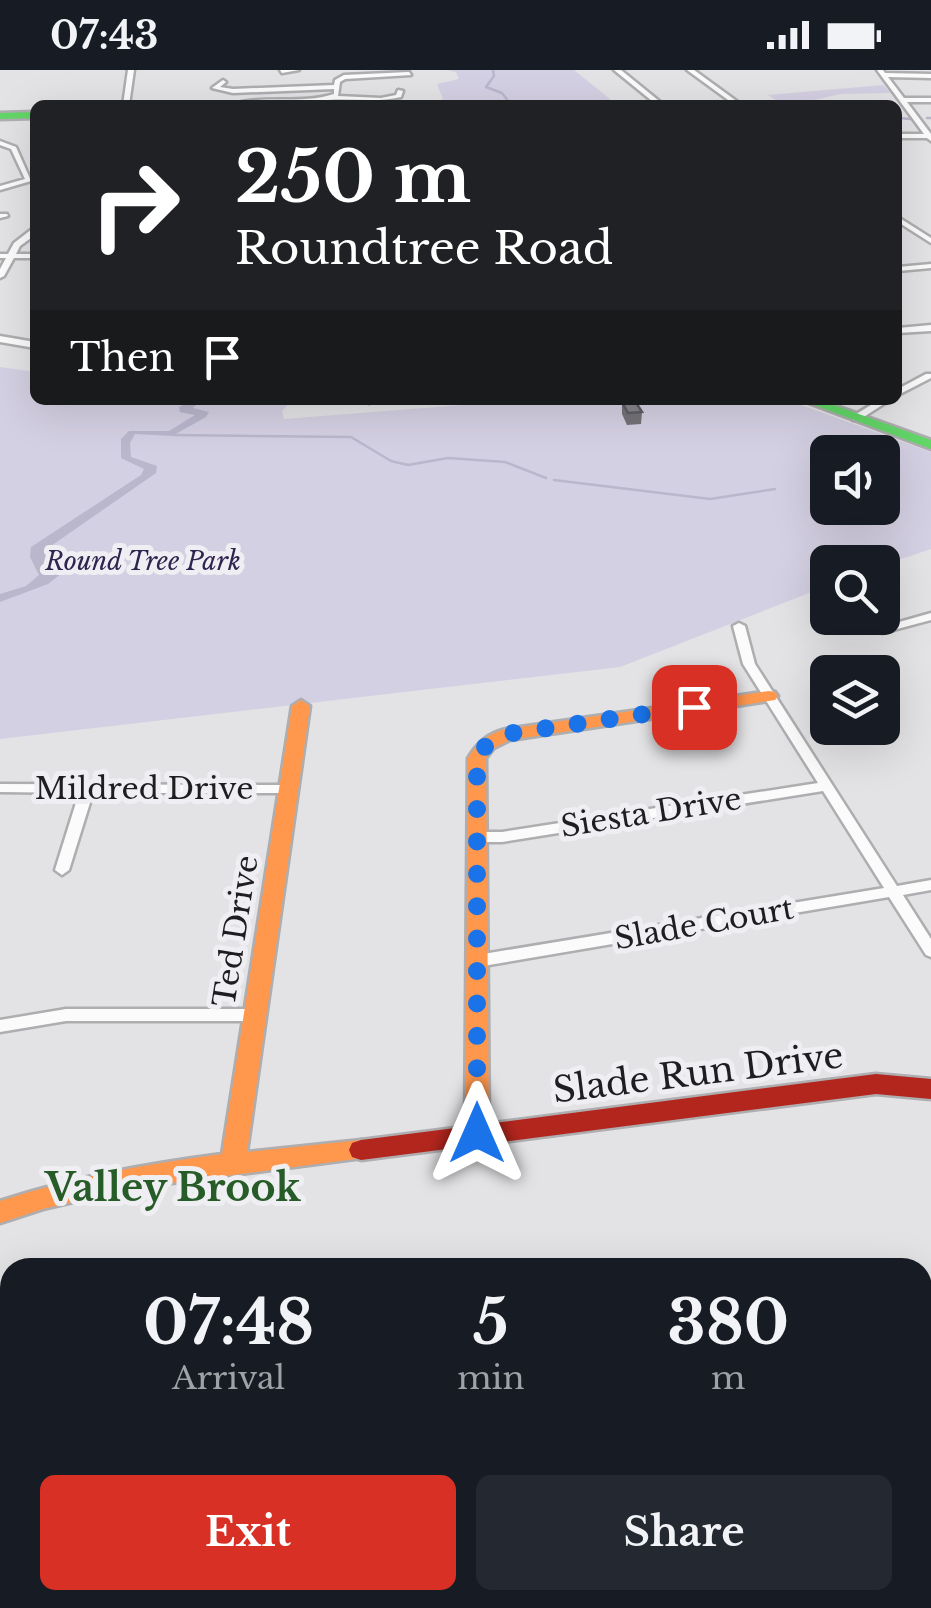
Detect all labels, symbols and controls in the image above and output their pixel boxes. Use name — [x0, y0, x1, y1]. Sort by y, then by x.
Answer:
text: 07:43 — [50, 12, 159, 59]
text: 250 m — [235, 134, 471, 221]
icon: right — [70, 140, 200, 270]
text: Roundtree Road — [235, 220, 613, 276]
icon: arrive — [195, 330, 250, 385]
text: Then — [70, 334, 175, 381]
map controls — [810, 435, 900, 745]
button: sound — [810, 435, 900, 525]
button: search — [810, 545, 900, 635]
park label: Round Tree Park — [44, 546, 241, 577]
button: layers — [810, 655, 900, 745]
pin — [652, 665, 737, 750]
icon: arrive — [667, 680, 722, 735]
street label: Mildred Drive — [35, 770, 253, 807]
street label: Siesta Drive — [558, 780, 744, 845]
street label: Ted Drive — [205, 853, 266, 1009]
street label: Slade Court — [611, 889, 797, 957]
street label: Slade Run Drive — [550, 1033, 846, 1112]
position arrow — [425, 1081, 529, 1185]
district label: Valley Brook — [43, 1164, 302, 1211]
text: 07:48 — [143, 1286, 314, 1360]
text: 5 — [473, 1286, 509, 1360]
text: 380 — [667, 1286, 789, 1360]
text: Arrival — [172, 1358, 285, 1398]
text: min — [457, 1358, 524, 1398]
text: m — [711, 1358, 745, 1398]
button: Exit — [40, 1475, 456, 1590]
button: Share — [476, 1475, 892, 1590]

